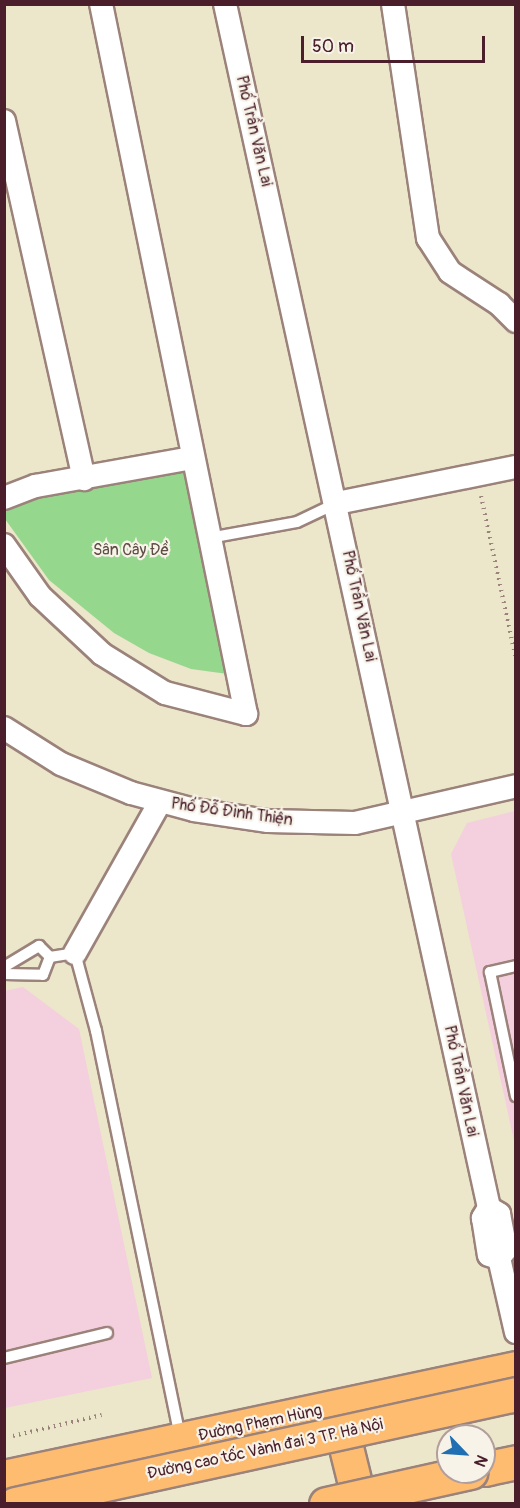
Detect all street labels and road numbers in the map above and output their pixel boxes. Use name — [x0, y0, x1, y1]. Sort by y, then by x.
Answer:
street label: Phố Trần Văn Lai — [232, 74, 276, 188]
street label: Phố Trần Văn Lai — [338, 549, 380, 663]
street label: Phố Đỗ Đình Thiện — [170, 794, 294, 830]
street label: Phố Trần Văn Lai — [440, 1024, 482, 1138]
street label: Đường Phạm Hùng — [196, 1400, 324, 1446]
street label: Đường cao tốc Vành đai 3 TP. Hà Nội — [145, 1415, 385, 1483]

